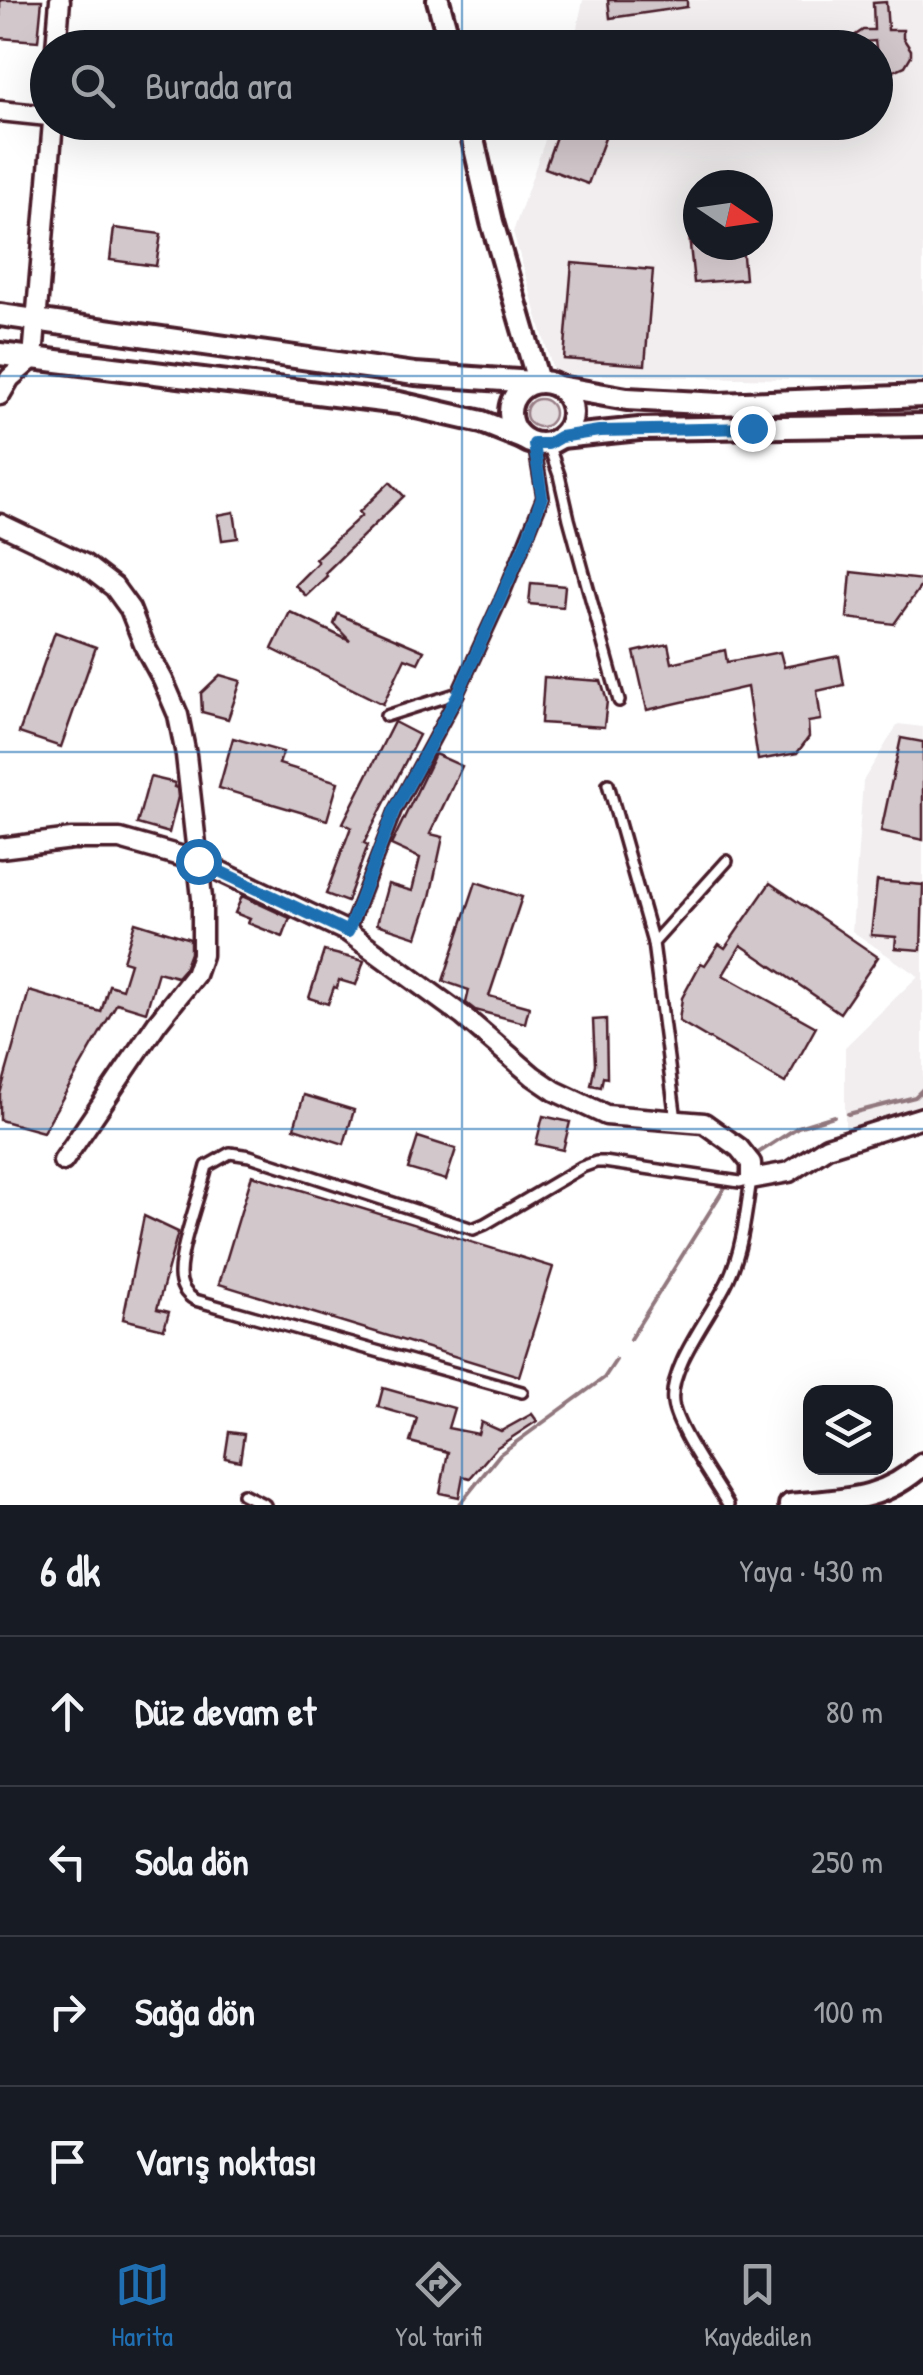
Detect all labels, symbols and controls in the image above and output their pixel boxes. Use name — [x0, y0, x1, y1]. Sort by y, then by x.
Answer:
search box — [30, 30, 893, 140]
icon: search — [65, 58, 120, 113]
text: Burada ara — [145, 59, 292, 111]
north arrow — [683, 170, 773, 260]
route end — [730, 406, 776, 452]
route start — [176, 839, 222, 885]
map controls — [803, 1385, 893, 1475]
button: layers — [803, 1385, 893, 1475]
text: 6 dk — [40, 1542, 100, 1599]
text: Yaya · 430 m — [739, 1549, 883, 1592]
icon: ahead — [40, 1684, 95, 1739]
text: Düz devam et — [135, 1685, 316, 1737]
text: 80 m — [826, 1690, 883, 1733]
icon: left — [40, 1834, 95, 1889]
text: Sola dön — [135, 1835, 249, 1887]
text: 250 m — [811, 1840, 883, 1883]
icon: right — [40, 1984, 95, 2039]
text: Sağa dön — [135, 1985, 255, 2037]
text: 100 m — [814, 1990, 883, 2033]
icon: arrive — [40, 2134, 95, 2189]
text: Varış noktası — [135, 2135, 317, 2187]
tab: Harita — [111, 2257, 173, 2355]
tab: Yol tarifi — [395, 2257, 482, 2355]
tab: Kaydedilen — [704, 2257, 812, 2355]

